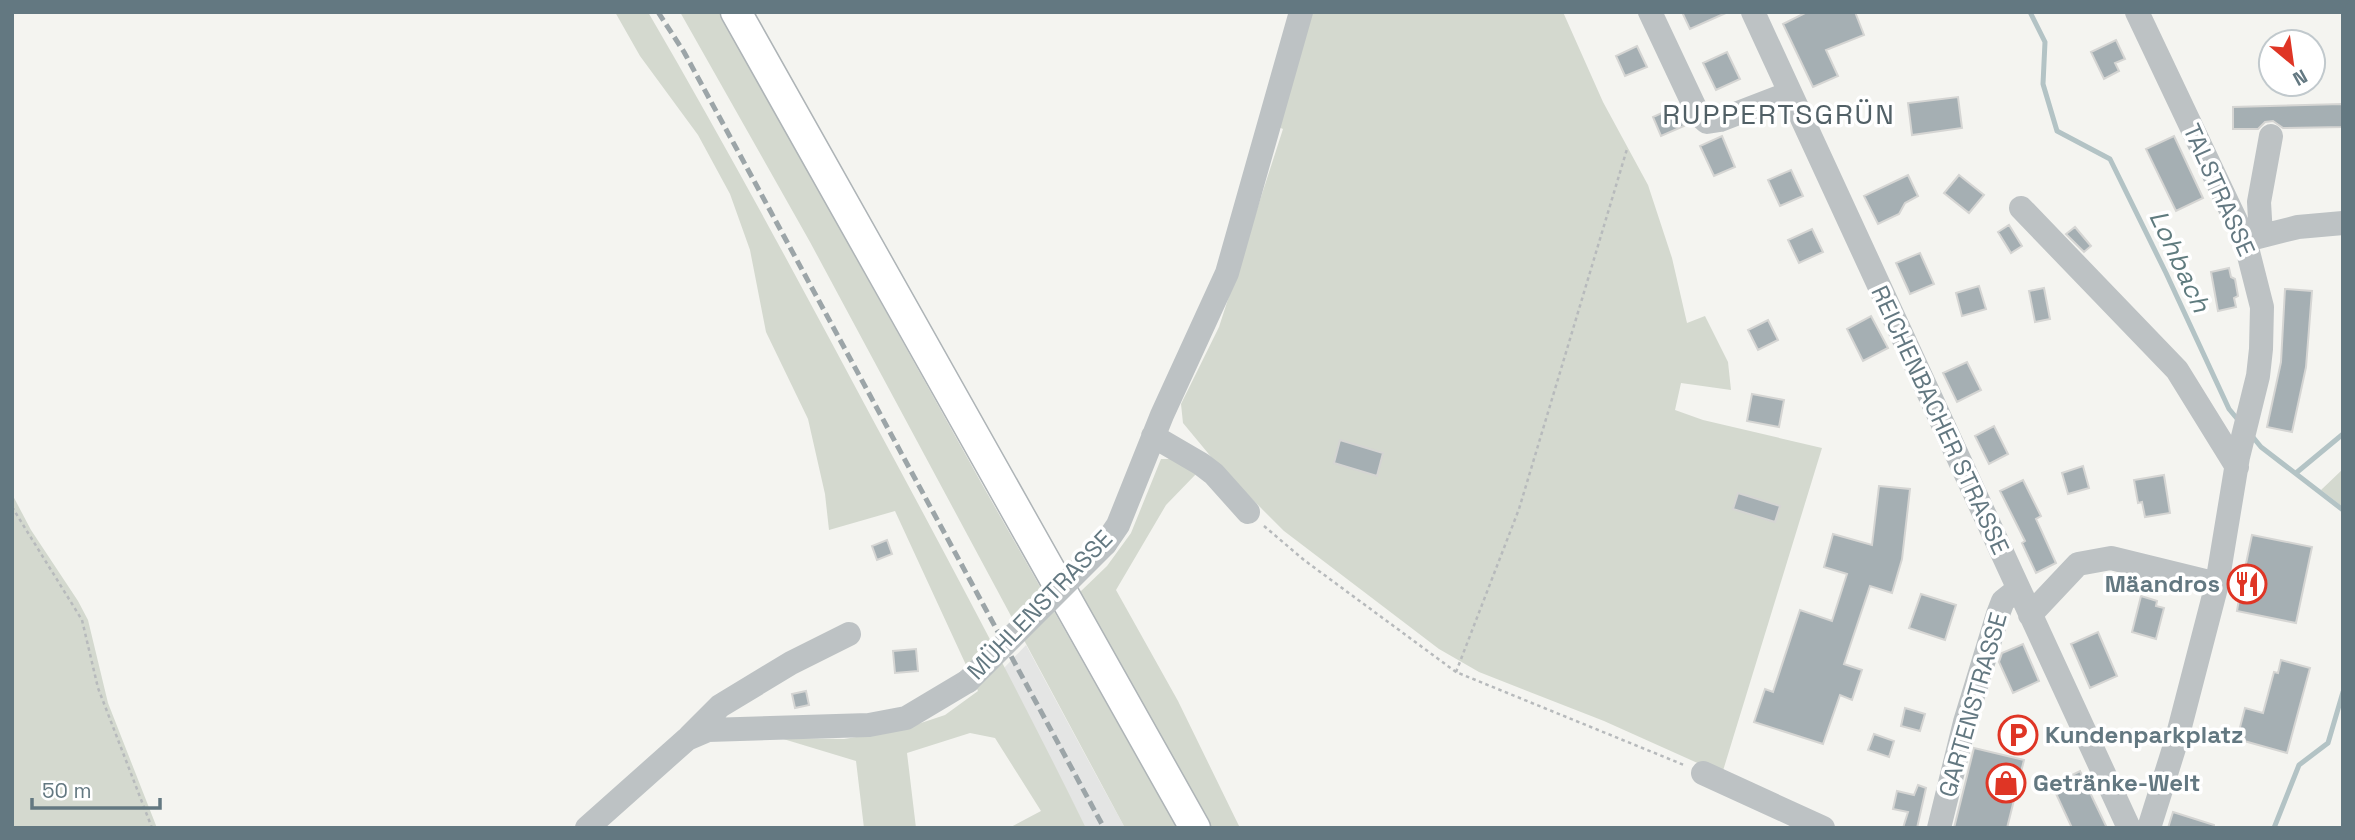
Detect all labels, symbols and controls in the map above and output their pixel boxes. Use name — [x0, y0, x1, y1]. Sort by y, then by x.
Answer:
north arrow — [2257, 28, 2327, 98]
text: N — [2288, 63, 2312, 91]
district label: RUPPERTSGRÜN — [1662, 96, 1896, 132]
street label: TALSTRASSE — [2176, 119, 2262, 261]
water label: Lohbach — [2142, 204, 2219, 319]
street label: REICHENBACHER STRASSE — [1864, 280, 2016, 559]
street label: MÜHLENSTRASSE — [960, 523, 1119, 686]
restaurant icon: Mäandros — [2226, 563, 2268, 605]
place label: Mäandros — [2105, 568, 2220, 599]
street label: GARTENSTRASSE — [1931, 609, 2014, 801]
parking icon: Kundenparkplatz — [1997, 714, 2039, 756]
place label: Kundenparkplatz — [2045, 719, 2244, 750]
shop icon: Getränke-Welt — [1985, 762, 2027, 804]
scale bar — [32, 766, 159, 810]
place label: Getränke-Welt — [2033, 767, 2201, 798]
text: 50 m — [42, 777, 92, 804]

